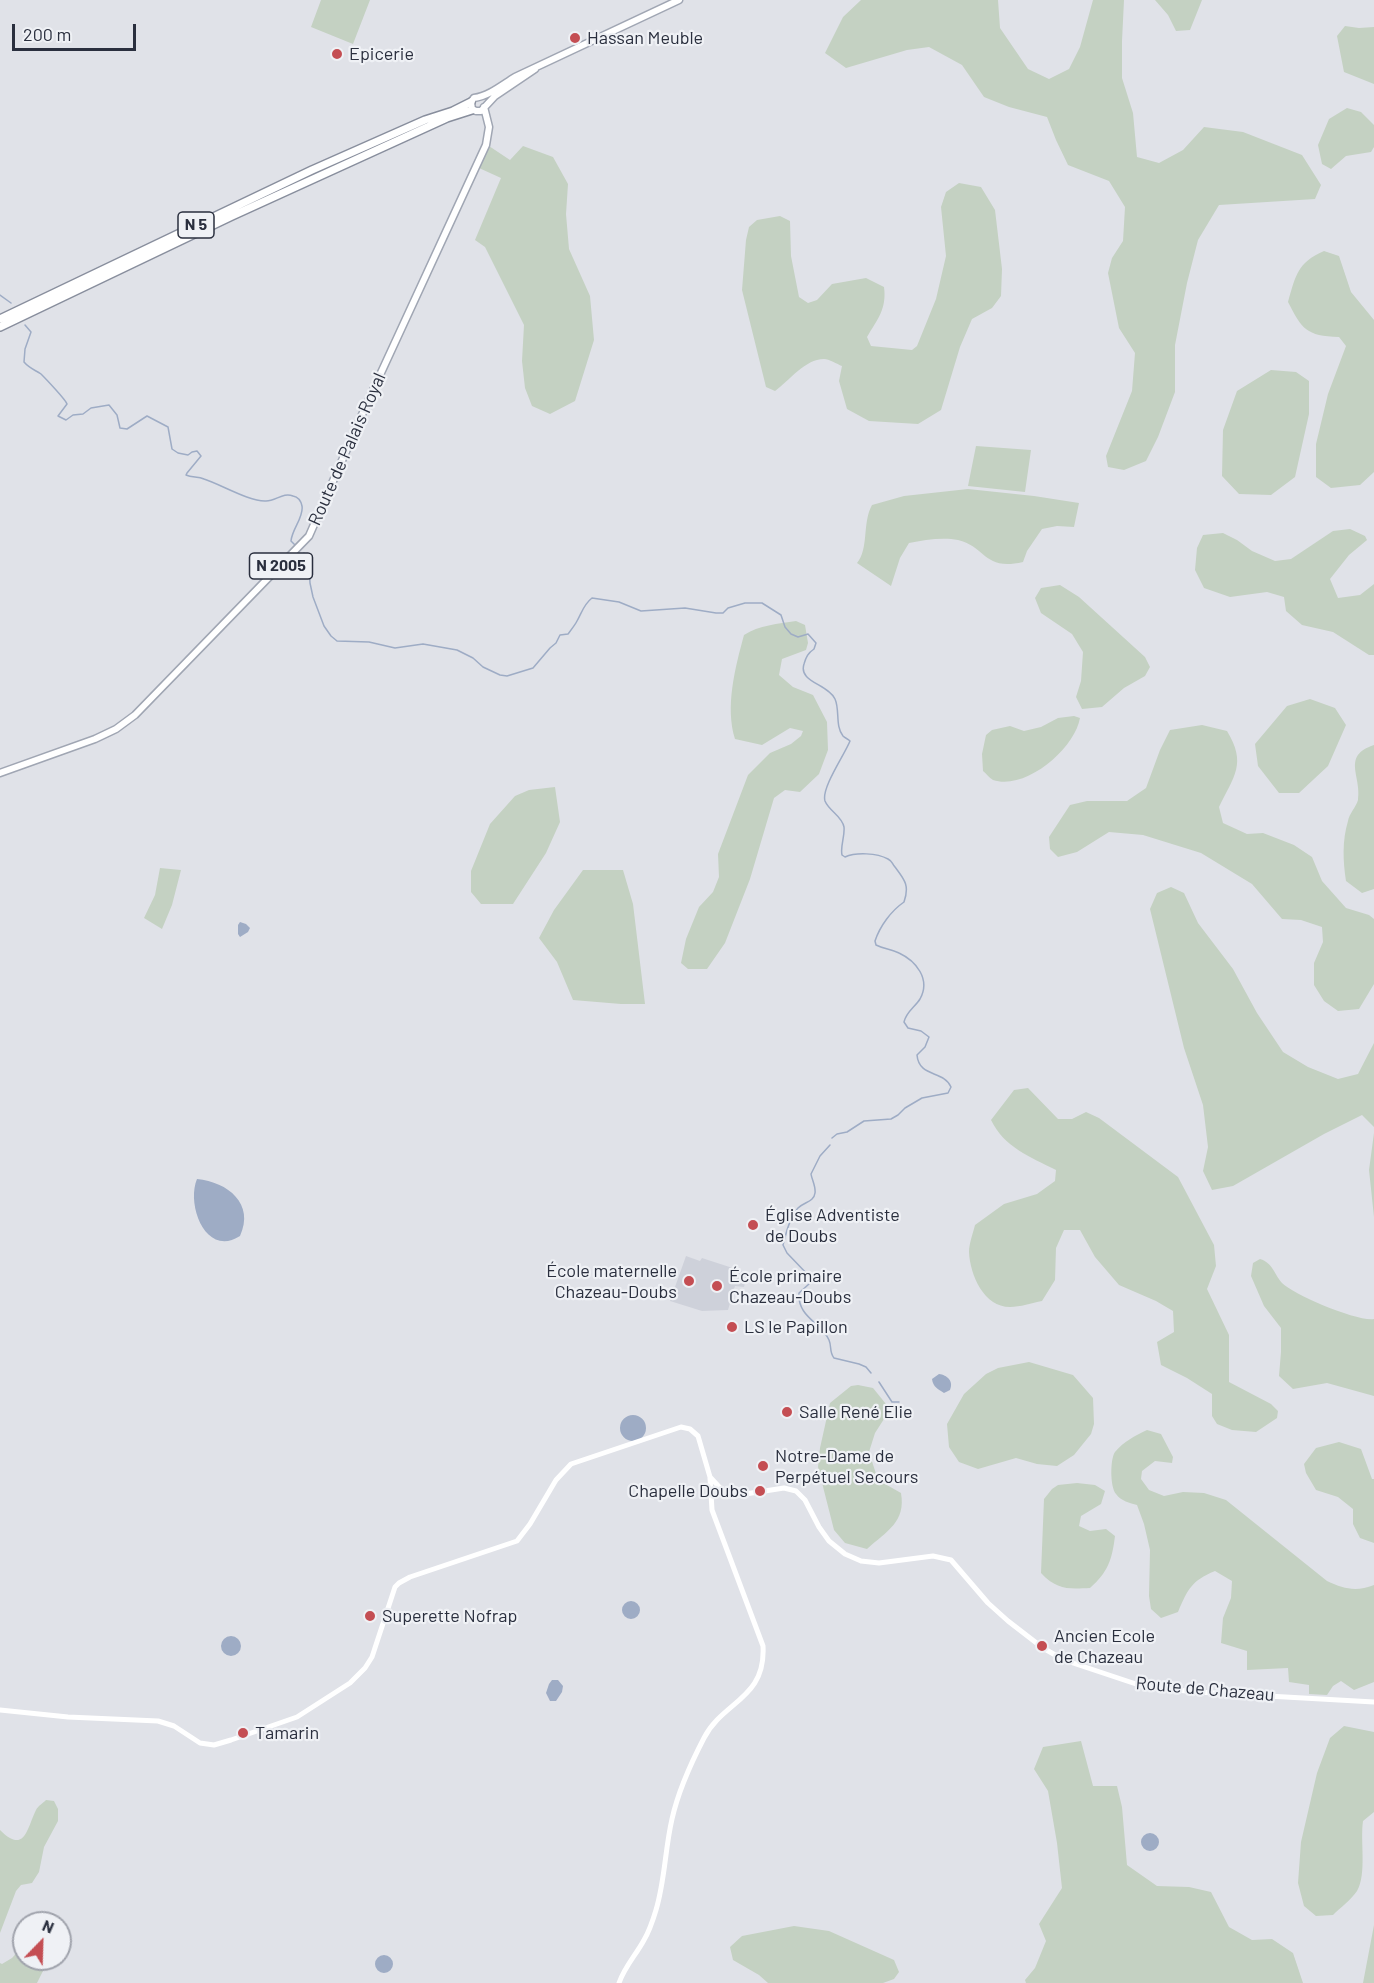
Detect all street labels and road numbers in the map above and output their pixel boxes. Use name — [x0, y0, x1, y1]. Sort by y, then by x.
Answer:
road number: N 5 — [178, 212, 214, 238]
street label: Route de Palais Royal — [304, 369, 390, 529]
road number: N 2005 — [250, 553, 312, 579]
street label: Route de Chazeau — [1135, 1672, 1275, 1706]

